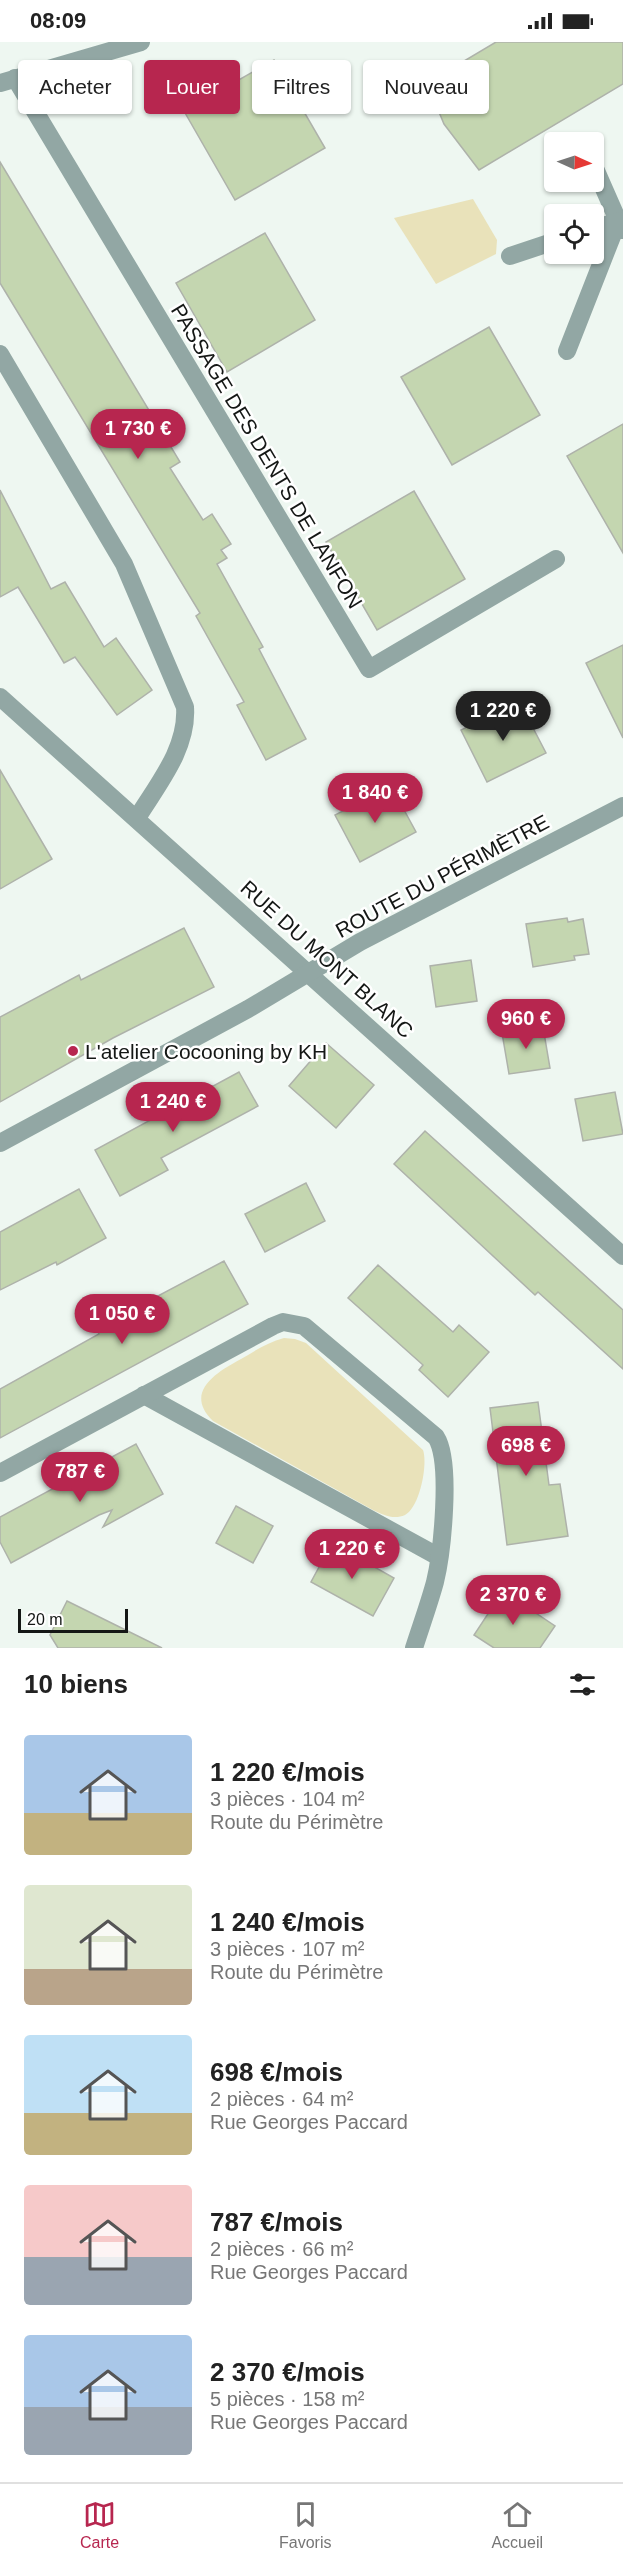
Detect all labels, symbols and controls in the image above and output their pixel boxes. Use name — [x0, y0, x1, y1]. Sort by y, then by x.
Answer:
text: 08:09 — [30, 8, 86, 33]
chip: Acheter — [18, 60, 132, 114]
chip: Louer — [144, 60, 240, 114]
chip: Filtres — [252, 60, 351, 114]
chip: Nouveau — [363, 60, 489, 114]
north arrow — [544, 132, 604, 192]
map controls — [544, 132, 604, 264]
button: locate — [544, 204, 604, 264]
street label: PASSAGE DES DENTS DE LANFON — [167, 300, 367, 612]
pin: 1 730 € — [83, 409, 193, 460]
text: 1 730 € — [105, 417, 171, 439]
pin: 1 220 € — [448, 691, 558, 742]
text: 1 220 € — [470, 699, 536, 721]
pin: 1 840 € — [320, 773, 430, 824]
text: 1 840 € — [342, 781, 408, 803]
street label: ROUTE DU PÉRIMÈTRE — [332, 810, 552, 942]
street label: RUE DU MONT BLANC — [236, 876, 418, 1042]
pin: 960 € — [484, 999, 568, 1050]
text: 960 € — [501, 1007, 551, 1029]
place label: L'atelier Cocooning by KH — [85, 1040, 327, 1063]
marker: L'atelier Cocooning by KH — [66, 1044, 80, 1058]
pin: 1 240 € — [118, 1082, 228, 1133]
text: 1 240 € — [140, 1090, 206, 1112]
pin: 1 050 € — [67, 1294, 177, 1345]
text: 1 050 € — [89, 1302, 155, 1324]
pin: 698 € — [484, 1426, 568, 1477]
text: 698 € — [501, 1434, 551, 1456]
pin: 787 € — [38, 1452, 122, 1503]
text: 787 € — [55, 1460, 105, 1482]
pin: 1 220 € — [297, 1529, 407, 1580]
text: 1 220 € — [319, 1537, 385, 1559]
pin: 2 370 € — [458, 1575, 568, 1626]
text: 2 370 € — [480, 1583, 546, 1605]
scale bar — [18, 1606, 128, 1634]
text: 20 m — [27, 1611, 63, 1628]
icon: filters — [566, 1668, 599, 1701]
text: 10 biens — [24, 1669, 128, 1699]
text: 1 220 €/mois — [210, 1757, 365, 1787]
icon: home — [72, 1759, 144, 1831]
text: 3 pièces · 104 m² — [210, 1788, 365, 1810]
text: Route du Périmètre — [210, 1811, 383, 1833]
text: 1 240 €/mois — [210, 1907, 365, 1937]
icon: home — [72, 1909, 144, 1981]
text: 3 pièces · 107 m² — [210, 1938, 365, 1960]
text: Route du Périmètre — [210, 1961, 383, 1983]
text: 698 €/mois — [210, 2057, 343, 2087]
icon: home — [72, 2059, 144, 2131]
text: 2 pièces · 64 m² — [210, 2088, 353, 2110]
text: Rue Georges Paccard — [210, 2111, 408, 2133]
text: 787 €/mois — [210, 2207, 343, 2237]
icon: home — [72, 2209, 144, 2281]
text: 2 pièces · 66 m² — [210, 2238, 353, 2260]
text: Rue Georges Paccard — [210, 2261, 408, 2283]
text: 2 370 €/mois — [210, 2357, 365, 2387]
icon: home — [72, 2359, 144, 2431]
text: 5 pièces · 158 m² — [210, 2388, 365, 2410]
text: Rue Georges Paccard — [210, 2411, 408, 2433]
tab: Carte — [80, 2498, 119, 2552]
tab: Favoris — [279, 2498, 331, 2552]
tab: Accueil — [491, 2498, 543, 2552]

